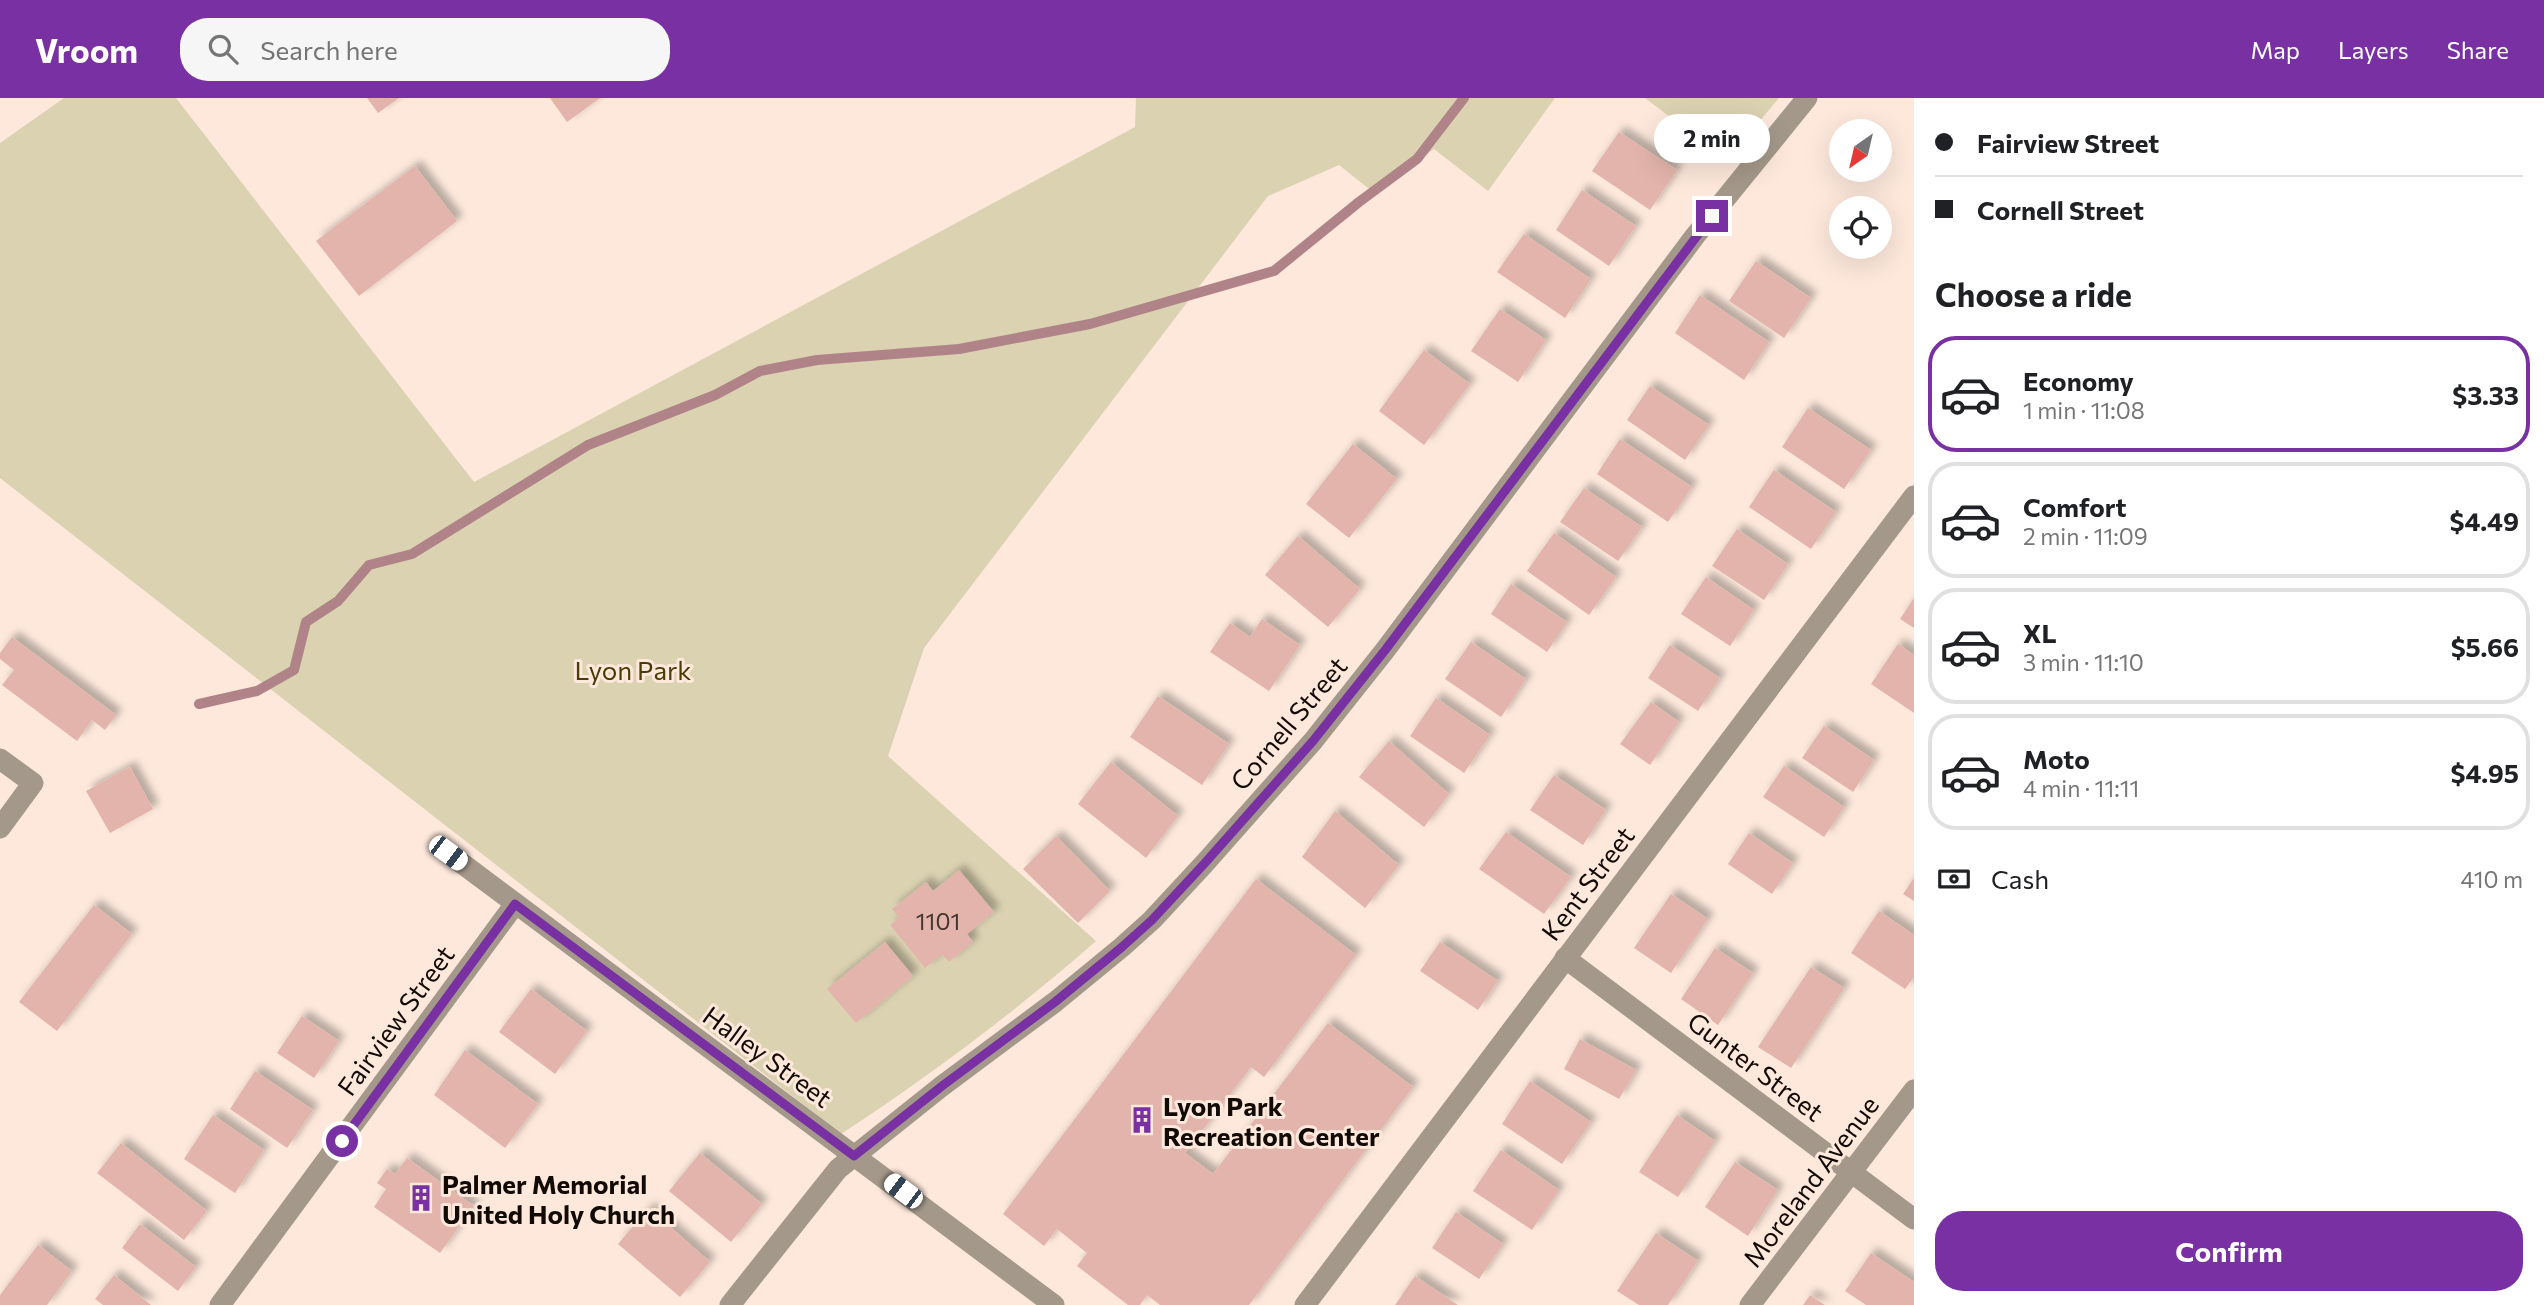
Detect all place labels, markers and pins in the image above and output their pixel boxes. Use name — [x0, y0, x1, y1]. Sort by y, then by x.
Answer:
place label: Lyon Park Recreation Center — [1163, 1090, 1380, 1151]
building icon: Lyon Park Recreation Center — [1127, 1105, 1157, 1135]
place label: Palmer Memorial United Holy Church — [442, 1168, 675, 1229]
building icon: Palmer Memorial United Holy Church — [406, 1183, 436, 1213]

